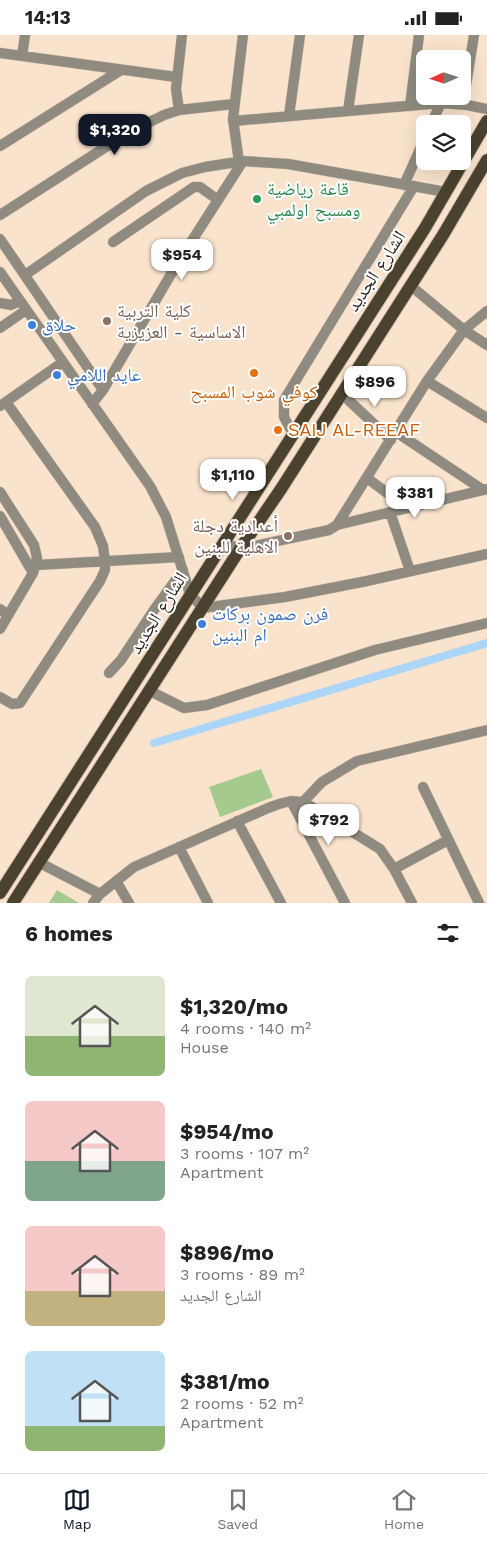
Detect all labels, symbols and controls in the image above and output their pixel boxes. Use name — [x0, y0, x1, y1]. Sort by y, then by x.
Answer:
text: 14:13 — [25, 6, 71, 29]
north arrow — [416, 50, 471, 105]
map controls — [416, 50, 471, 170]
pin: $1,320 — [74, 113, 156, 156]
button: layers — [416, 115, 471, 170]
text: $1,320 — [89, 120, 141, 139]
place label: قاعة رياضية ومسبح اولمبي — [267, 178, 361, 225]
marker: قاعة رياضية ومسبح اولمبي — [251, 193, 263, 205]
street label: الشارع الجديد — [342, 226, 410, 316]
pin: $954 — [152, 239, 212, 281]
text: $954 — [162, 245, 202, 264]
place label: كلية التربية الاساسية - العزيزية — [117, 300, 246, 342]
place label: حلاق — [42, 314, 76, 336]
marker: كلية التربية الاساسية - العزيزية — [101, 315, 113, 327]
marker: حلاق — [26, 319, 38, 331]
place label: عايد اللامي — [67, 364, 141, 390]
pin: $896 — [345, 365, 405, 408]
marker: كوفي شوب المسبح — [248, 367, 260, 379]
marker: عايد اللامي — [51, 369, 63, 381]
text: $896 — [355, 372, 395, 391]
place label: كوفي شوب المسبح — [191, 381, 318, 407]
place label: SAIJ AL-REEAF — [288, 419, 420, 440]
marker: SAIJ AL-REEAF — [272, 424, 284, 436]
pin: $1,110 — [192, 459, 274, 501]
text: $1,110 — [211, 465, 255, 484]
pin: $381 — [385, 477, 445, 519]
text: $381 — [397, 483, 433, 502]
place label: أعدادية دجلة الاهلية للبنين — [192, 515, 278, 558]
marker: أعدادية دجلة الاهلية للبنين — [282, 530, 294, 542]
street label: الشارع الجديد — [124, 568, 192, 658]
place label: فرن صمون بركات ام البنين — [212, 603, 328, 647]
marker: فرن صمون بركات ام البنين — [196, 618, 208, 630]
pin: $792 — [299, 803, 359, 846]
text: $792 — [309, 810, 349, 829]
icon: filters — [434, 919, 462, 947]
text: 6 homes — [25, 921, 113, 946]
text: $1,320/mo — [180, 994, 288, 1019]
icon: home — [65, 996, 125, 1056]
text: 4 rooms · 140 m² — [180, 1019, 311, 1038]
text: House — [180, 1038, 229, 1057]
text: $954/mo — [180, 1119, 274, 1144]
icon: home — [65, 1121, 125, 1181]
text: 3 rooms · 107 m² — [180, 1144, 309, 1163]
text: Apartment — [180, 1163, 263, 1182]
text: $896/mo — [180, 1240, 274, 1265]
icon: home — [65, 1246, 125, 1306]
text: 3 rooms · 89 m² — [180, 1265, 305, 1284]
text: الشارع الجديد — [180, 1286, 262, 1305]
text: $381/mo — [180, 1369, 270, 1394]
icon: home — [65, 1371, 125, 1431]
text: 2 rooms · 52 m² — [180, 1394, 304, 1413]
text: Apartment — [180, 1413, 263, 1432]
tab: Map — [63, 1486, 92, 1532]
tab: Saved — [217, 1486, 258, 1532]
tab: Home — [384, 1486, 424, 1532]

